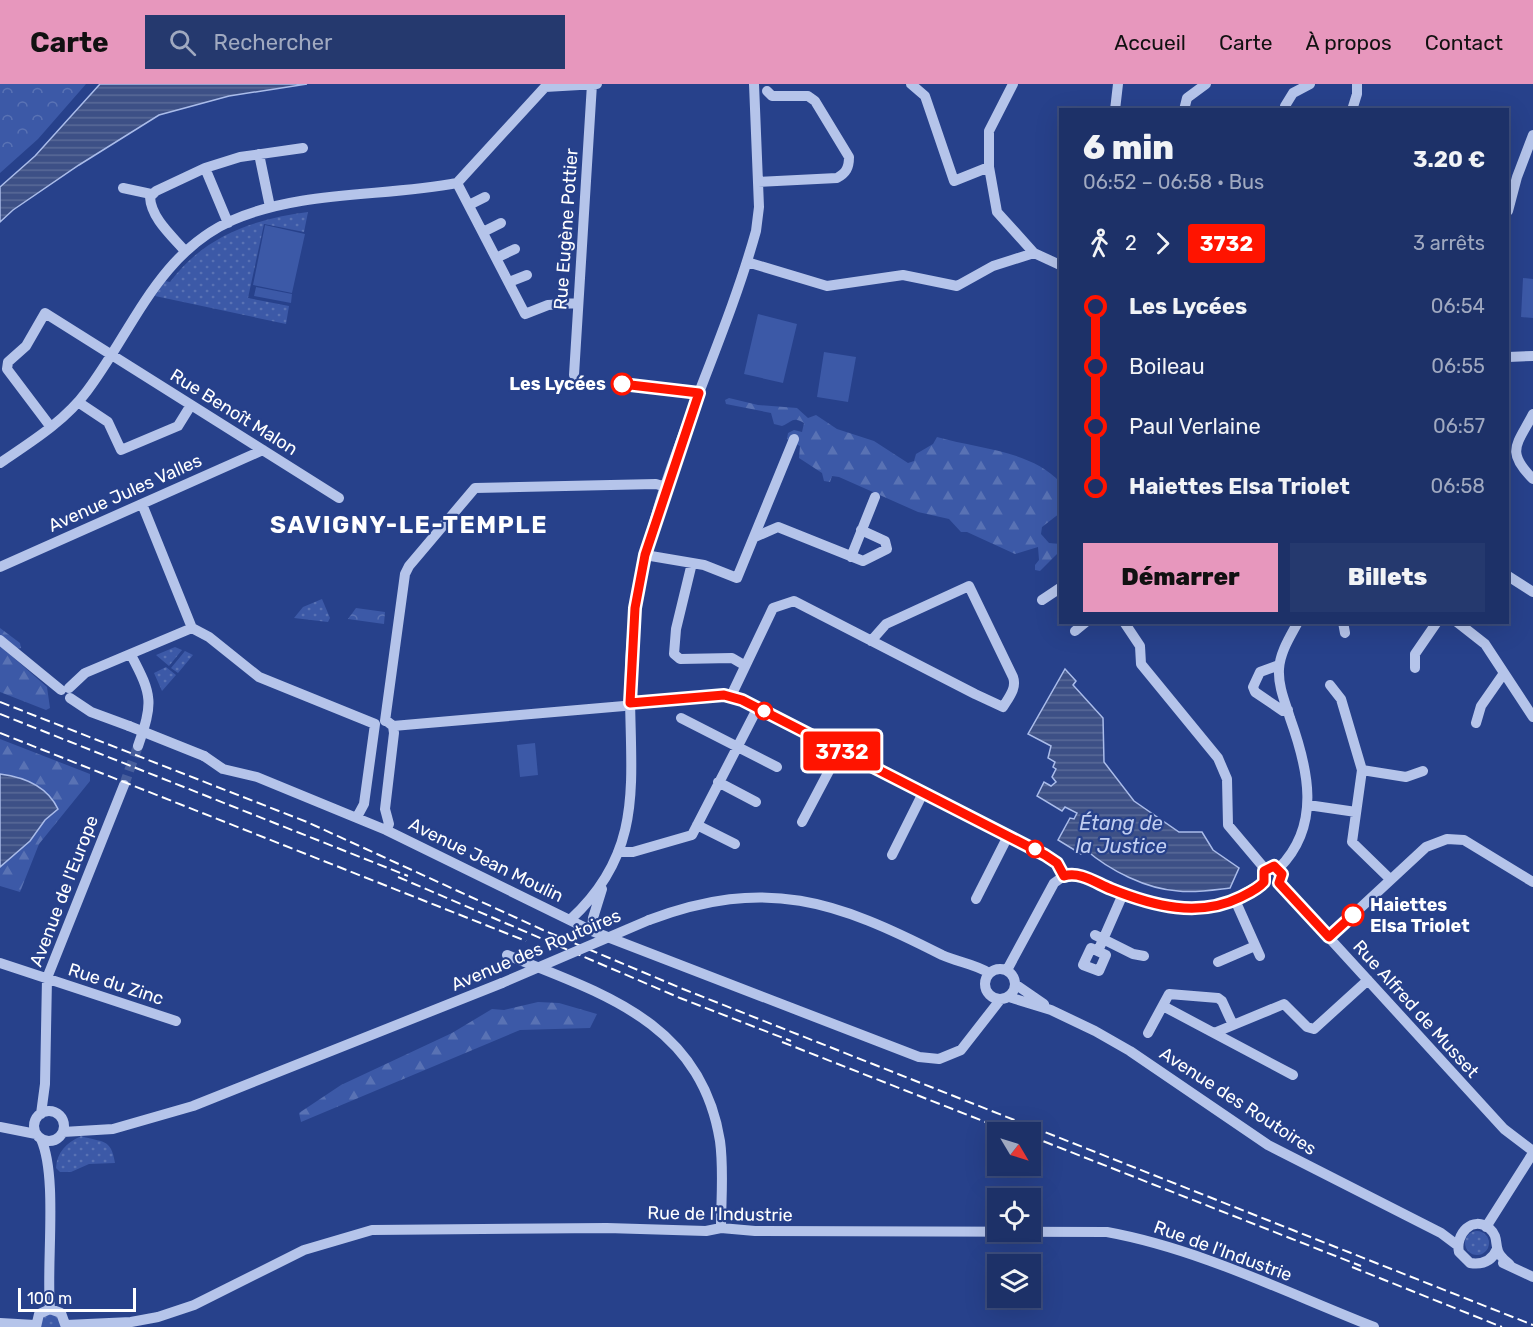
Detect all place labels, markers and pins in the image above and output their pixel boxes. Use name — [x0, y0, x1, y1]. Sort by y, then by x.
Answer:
place label: Les Lycées — [509, 373, 606, 395]
marker: Les Lycées — [611, 373, 633, 395]
unlabelled marker — [755, 702, 773, 720]
unlabelled marker — [1026, 840, 1044, 858]
place label: Haiettes Elsa Triolet — [1370, 894, 1470, 937]
marker: Haiettes Elsa Triolet — [1342, 904, 1364, 926]

